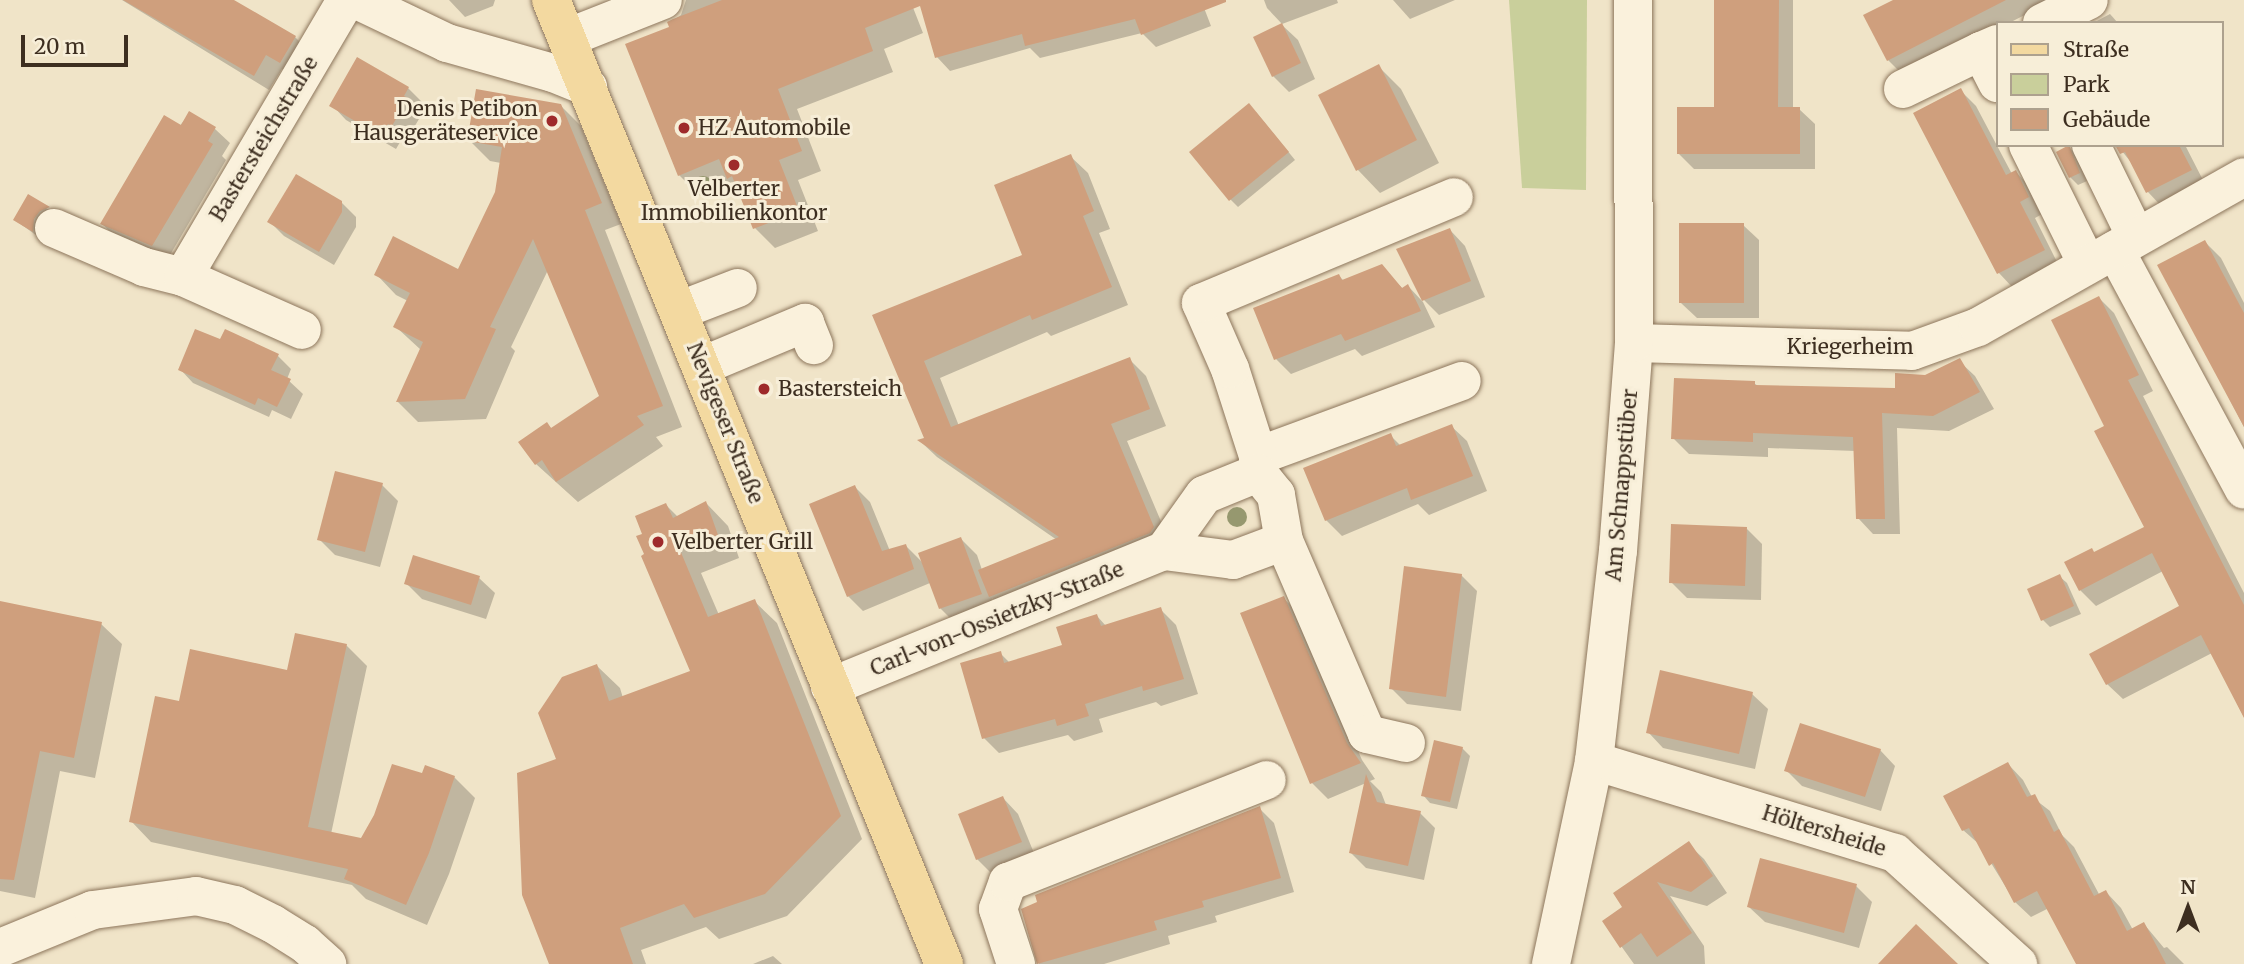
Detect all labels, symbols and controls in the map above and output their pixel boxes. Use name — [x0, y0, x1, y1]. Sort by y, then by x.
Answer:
scale bar — [24, 21, 131, 65]
legend — [1996, 21, 2223, 147]
text: 20 m — [34, 33, 85, 60]
text: Straße — [2063, 36, 2129, 63]
street label: Bastersteichstraße — [205, 52, 323, 226]
text: Park — [2063, 71, 2110, 98]
place label: Denis Petibon Hausgeräteservice — [353, 96, 538, 146]
text: Gebäude — [2063, 106, 2150, 133]
marker: Denis Petibon Hausgeräteservice — [544, 113, 560, 129]
place label: HZ Automobile — [698, 115, 851, 141]
marker: HZ Automobile — [676, 120, 692, 136]
marker: Velberter Immobilienkontor — [726, 157, 742, 173]
place label: Velberter Immobilienkontor — [641, 176, 827, 226]
street label: Kriegerheim — [1786, 334, 1914, 360]
street label: Nevigeser Straße — [681, 339, 769, 507]
place label: Bastersteich — [778, 376, 902, 402]
marker: Bastersteich — [756, 381, 772, 397]
street label: Am Schnappstüber — [1601, 388, 1643, 582]
place label: Velberter Grill — [672, 529, 813, 555]
marker: Velberter Grill — [650, 534, 666, 550]
street label: Carl-von-Ossietzky-Straße — [867, 557, 1127, 681]
street label: Höltersheide — [1759, 800, 1889, 862]
north arrow — [2153, 873, 2223, 943]
text: N — [2180, 875, 2196, 899]

